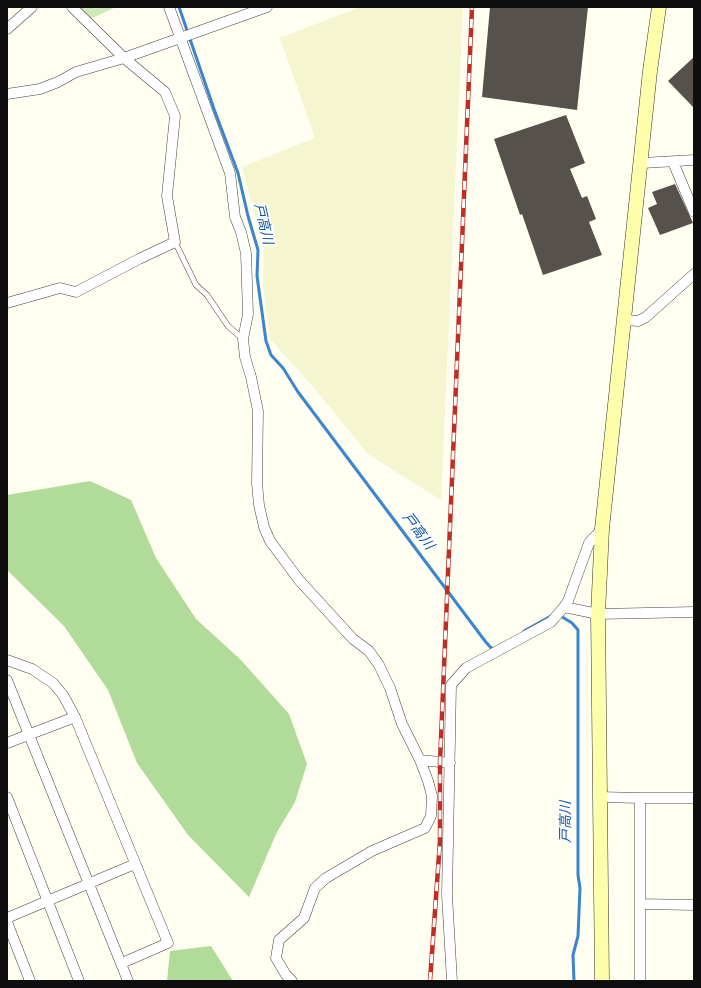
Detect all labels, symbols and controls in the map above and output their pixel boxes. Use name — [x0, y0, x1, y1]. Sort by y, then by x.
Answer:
water label: 戸高川 — [249, 202, 275, 246]
water label: 戸高川 — [398, 510, 436, 554]
water label: 戸高川 — [559, 801, 575, 843]

